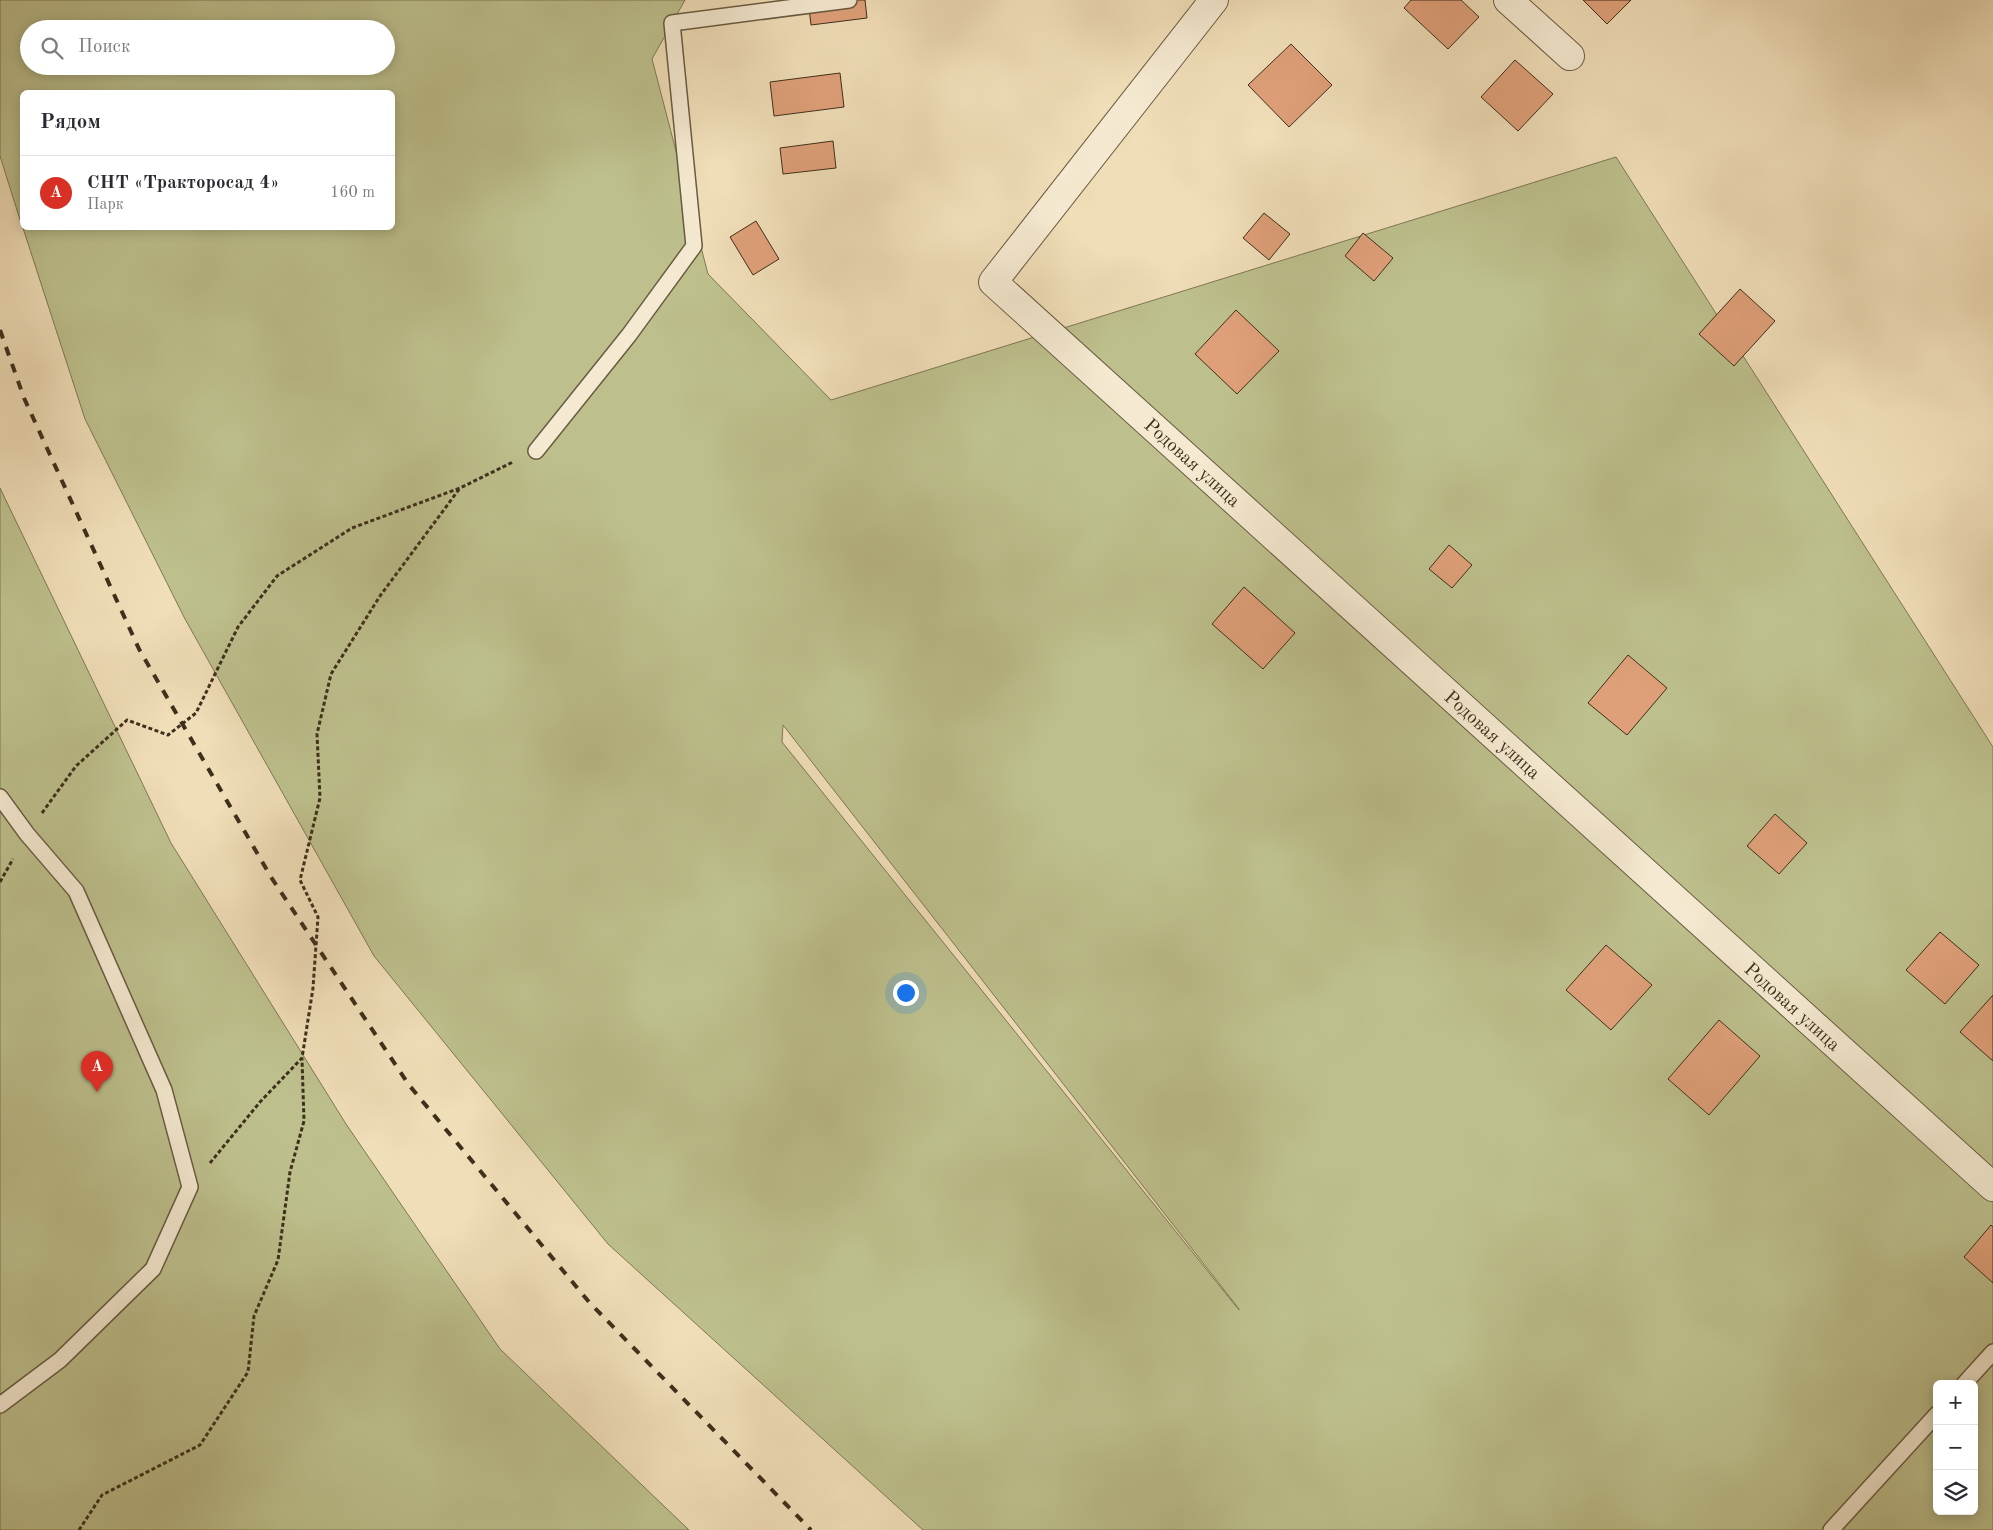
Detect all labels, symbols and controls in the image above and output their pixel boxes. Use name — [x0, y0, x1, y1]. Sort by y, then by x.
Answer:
search box — [20, 20, 395, 75]
icon: search — [38, 34, 66, 62]
text: Поиск — [78, 38, 130, 57]
text: Рядом — [40, 112, 101, 133]
text: СНТ «Тракторосад 4» — [87, 174, 279, 193]
text: A — [50, 185, 62, 201]
text: 160 m — [330, 185, 375, 201]
text: Парк — [87, 197, 124, 213]
street label: Родовая улица — [1140, 416, 1243, 512]
street label: Родовая улица — [1440, 688, 1543, 784]
street label: Родовая улица — [1740, 960, 1843, 1056]
your location — [893, 980, 919, 1006]
pin: A — [81, 1051, 113, 1092]
map controls — [1933, 1380, 1978, 1515]
button: + — [1933, 1380, 1978, 1425]
button: − — [1933, 1425, 1978, 1470]
button: layers — [1933, 1470, 1978, 1515]

